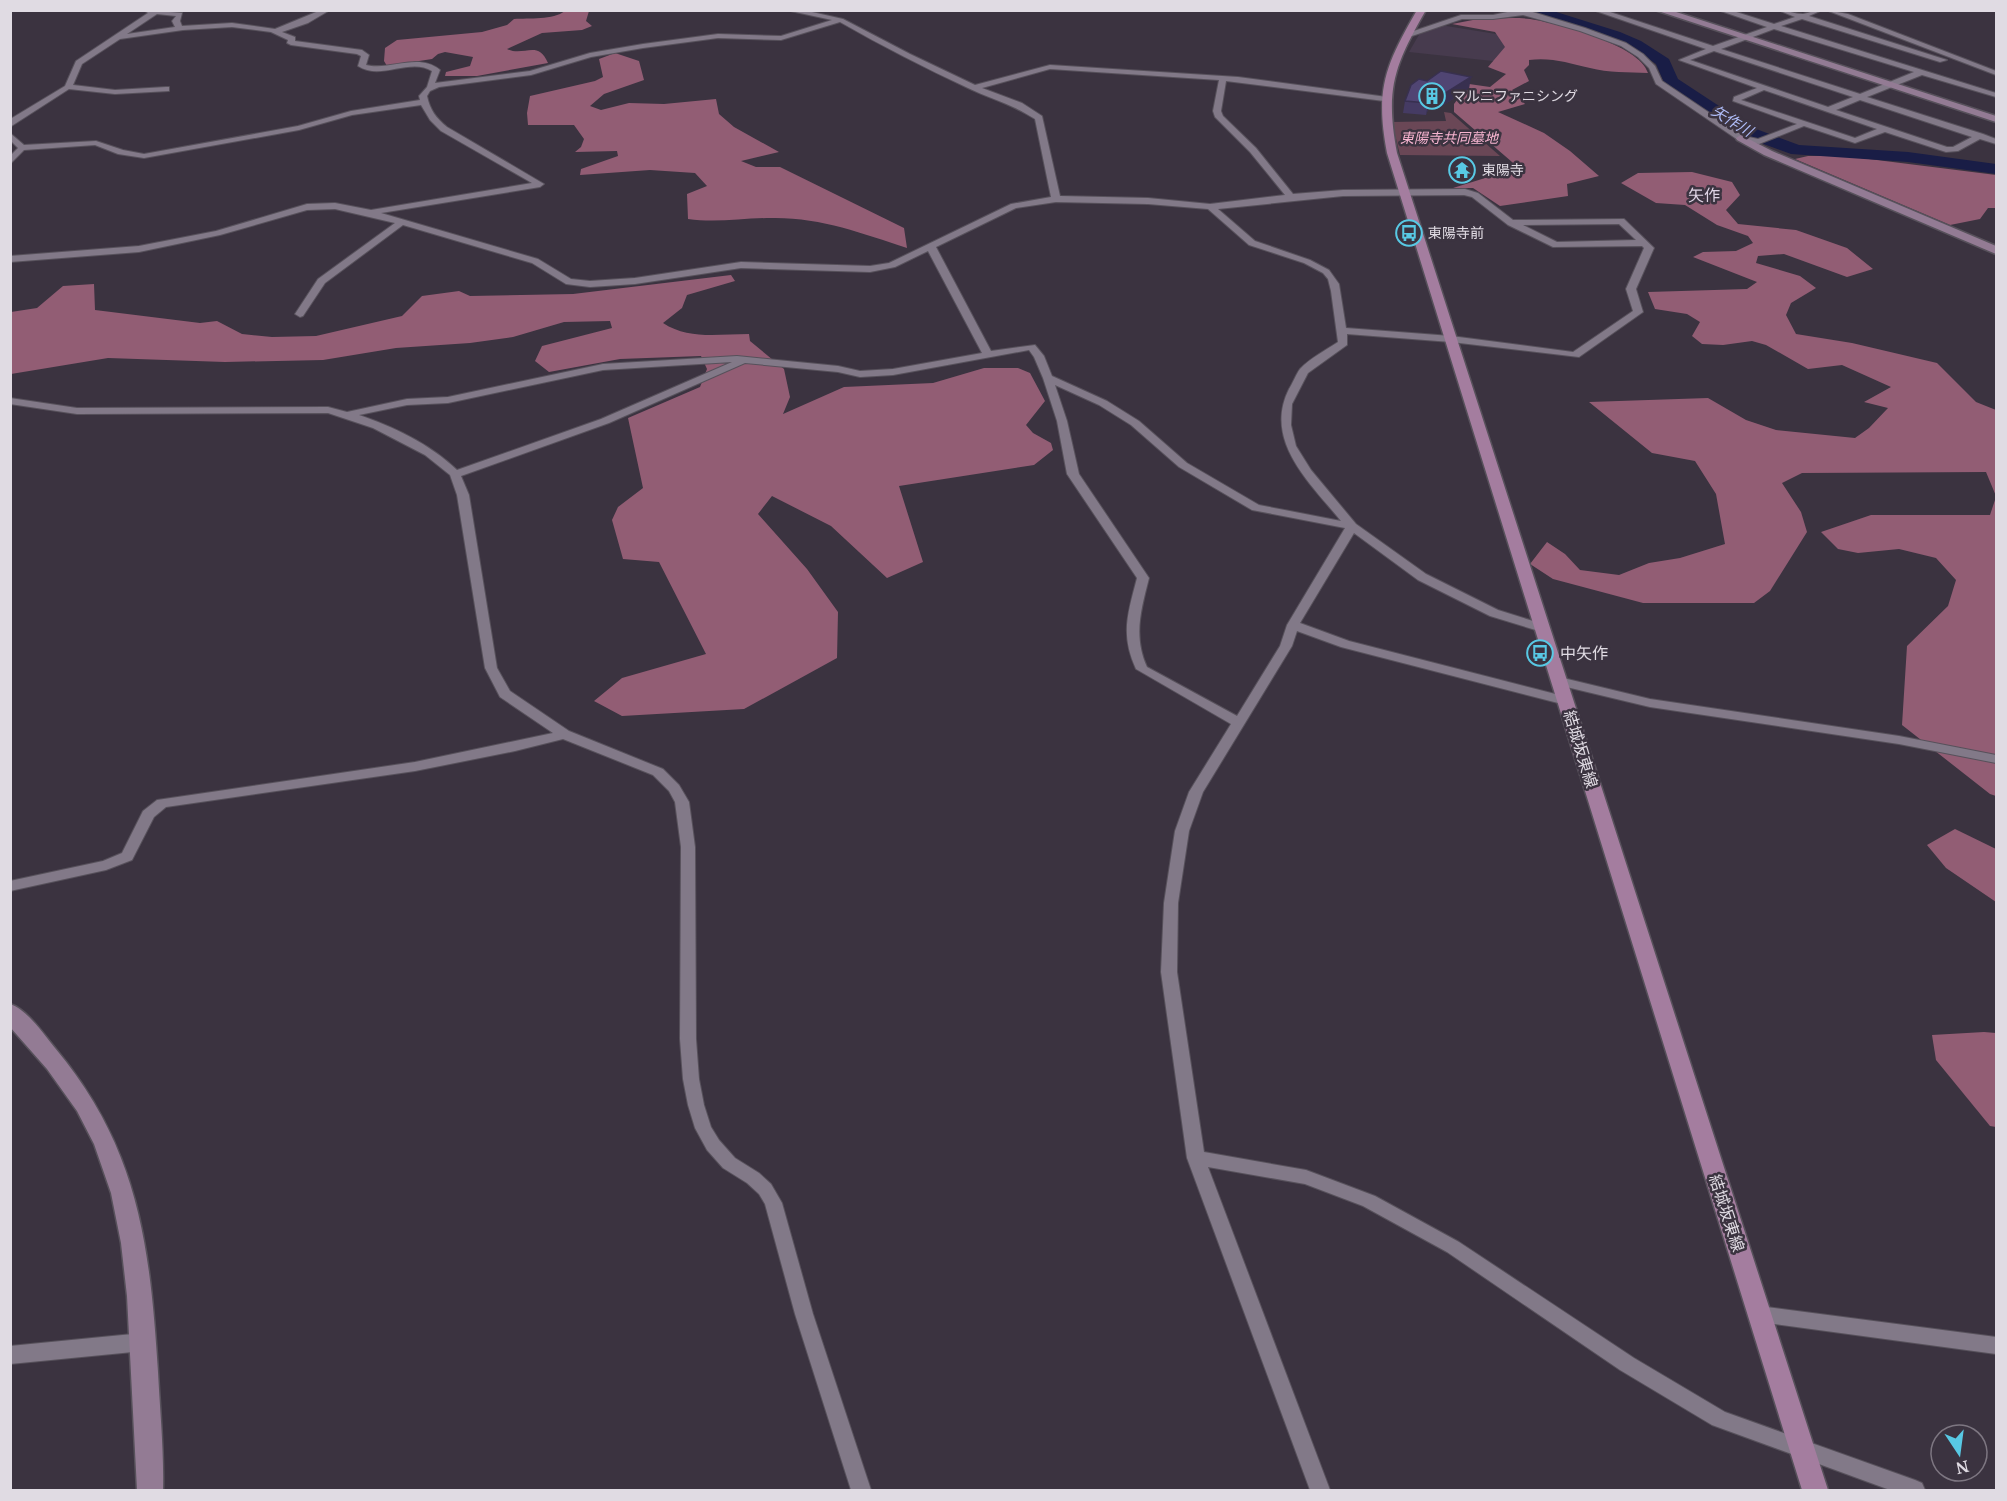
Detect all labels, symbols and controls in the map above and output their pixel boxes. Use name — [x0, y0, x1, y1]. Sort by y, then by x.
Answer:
building icon: マルニファニシング — [1417, 81, 1447, 111]
place label: マルニファニシング — [1452, 86, 1578, 105]
water label: 矢作川 — [1708, 100, 1759, 141]
park label: 東陽寺共同墓地 — [1400, 128, 1500, 147]
temple icon: 東陽寺 — [1447, 155, 1477, 185]
place label: 東陽寺 — [1482, 160, 1524, 179]
district label: 矢作 — [1688, 184, 1720, 206]
bus stop icon: 東陽寺前 — [1394, 218, 1424, 248]
place label: 東陽寺前 — [1428, 223, 1484, 242]
bus stop icon: 中矢作 — [1525, 638, 1555, 668]
place label: 中矢作 — [1560, 642, 1608, 664]
street label: 結城坂東線 — [1559, 708, 1603, 790]
street label: 結城坂東線 — [1704, 1172, 1750, 1254]
north arrow — [1929, 1423, 1989, 1483]
text: N — [1953, 1455, 1971, 1480]

